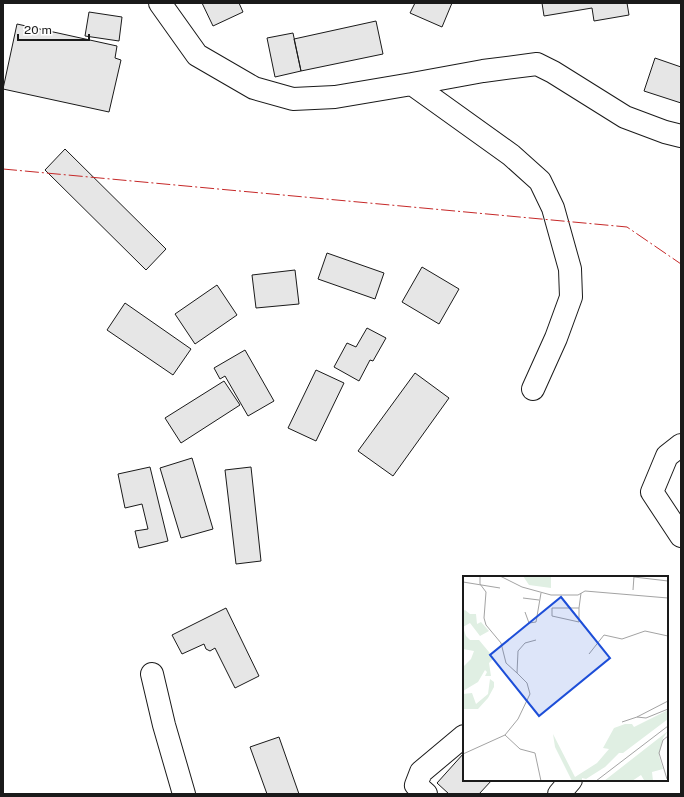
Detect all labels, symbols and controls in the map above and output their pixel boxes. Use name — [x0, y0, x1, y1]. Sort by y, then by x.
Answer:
scale bar — [18, 16, 89, 42]
text: 20 m — [24, 23, 52, 37]
inset map — [463, 576, 668, 781]

